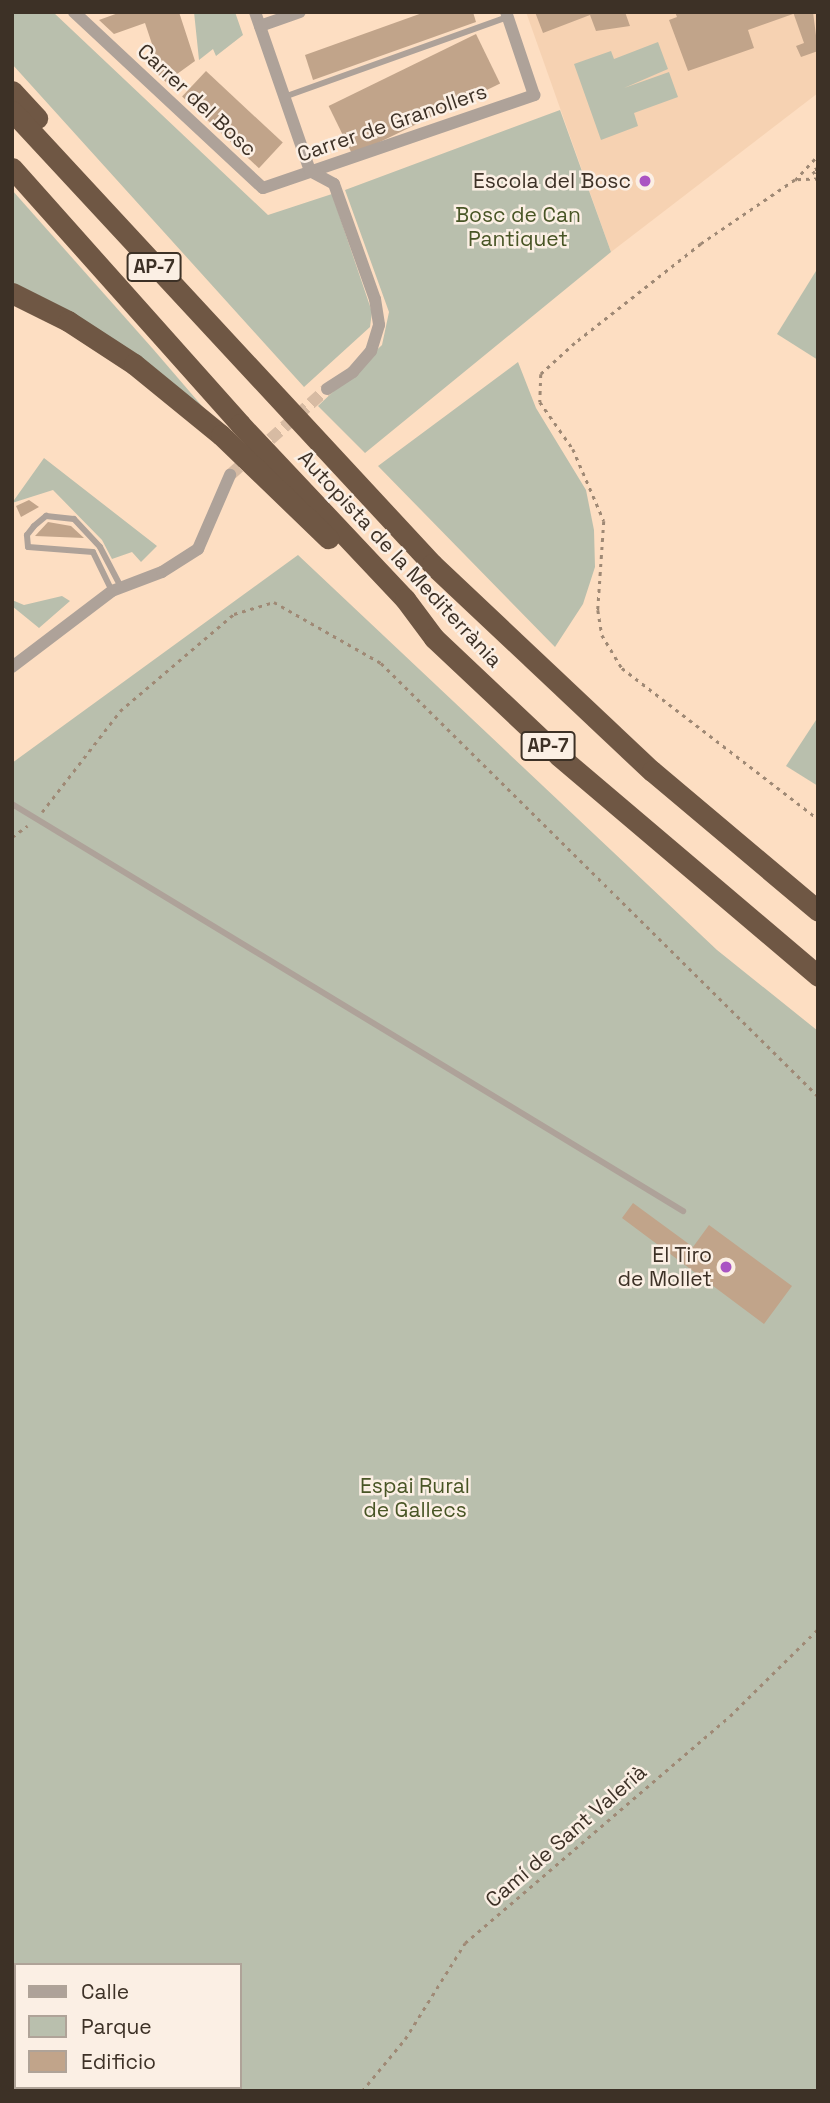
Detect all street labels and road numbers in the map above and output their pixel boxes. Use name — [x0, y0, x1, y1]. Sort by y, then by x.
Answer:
street label: Carrer del Bosc — [132, 38, 262, 162]
street label: Carrer de Granollers — [294, 79, 490, 167]
road number: AP-7 — [126, 252, 182, 282]
street label: Autopista de la Mediterrània — [293, 445, 507, 673]
road number: AP-7 — [520, 730, 576, 762]
street label: Camí de Sant Valerià — [480, 1759, 652, 1913]

